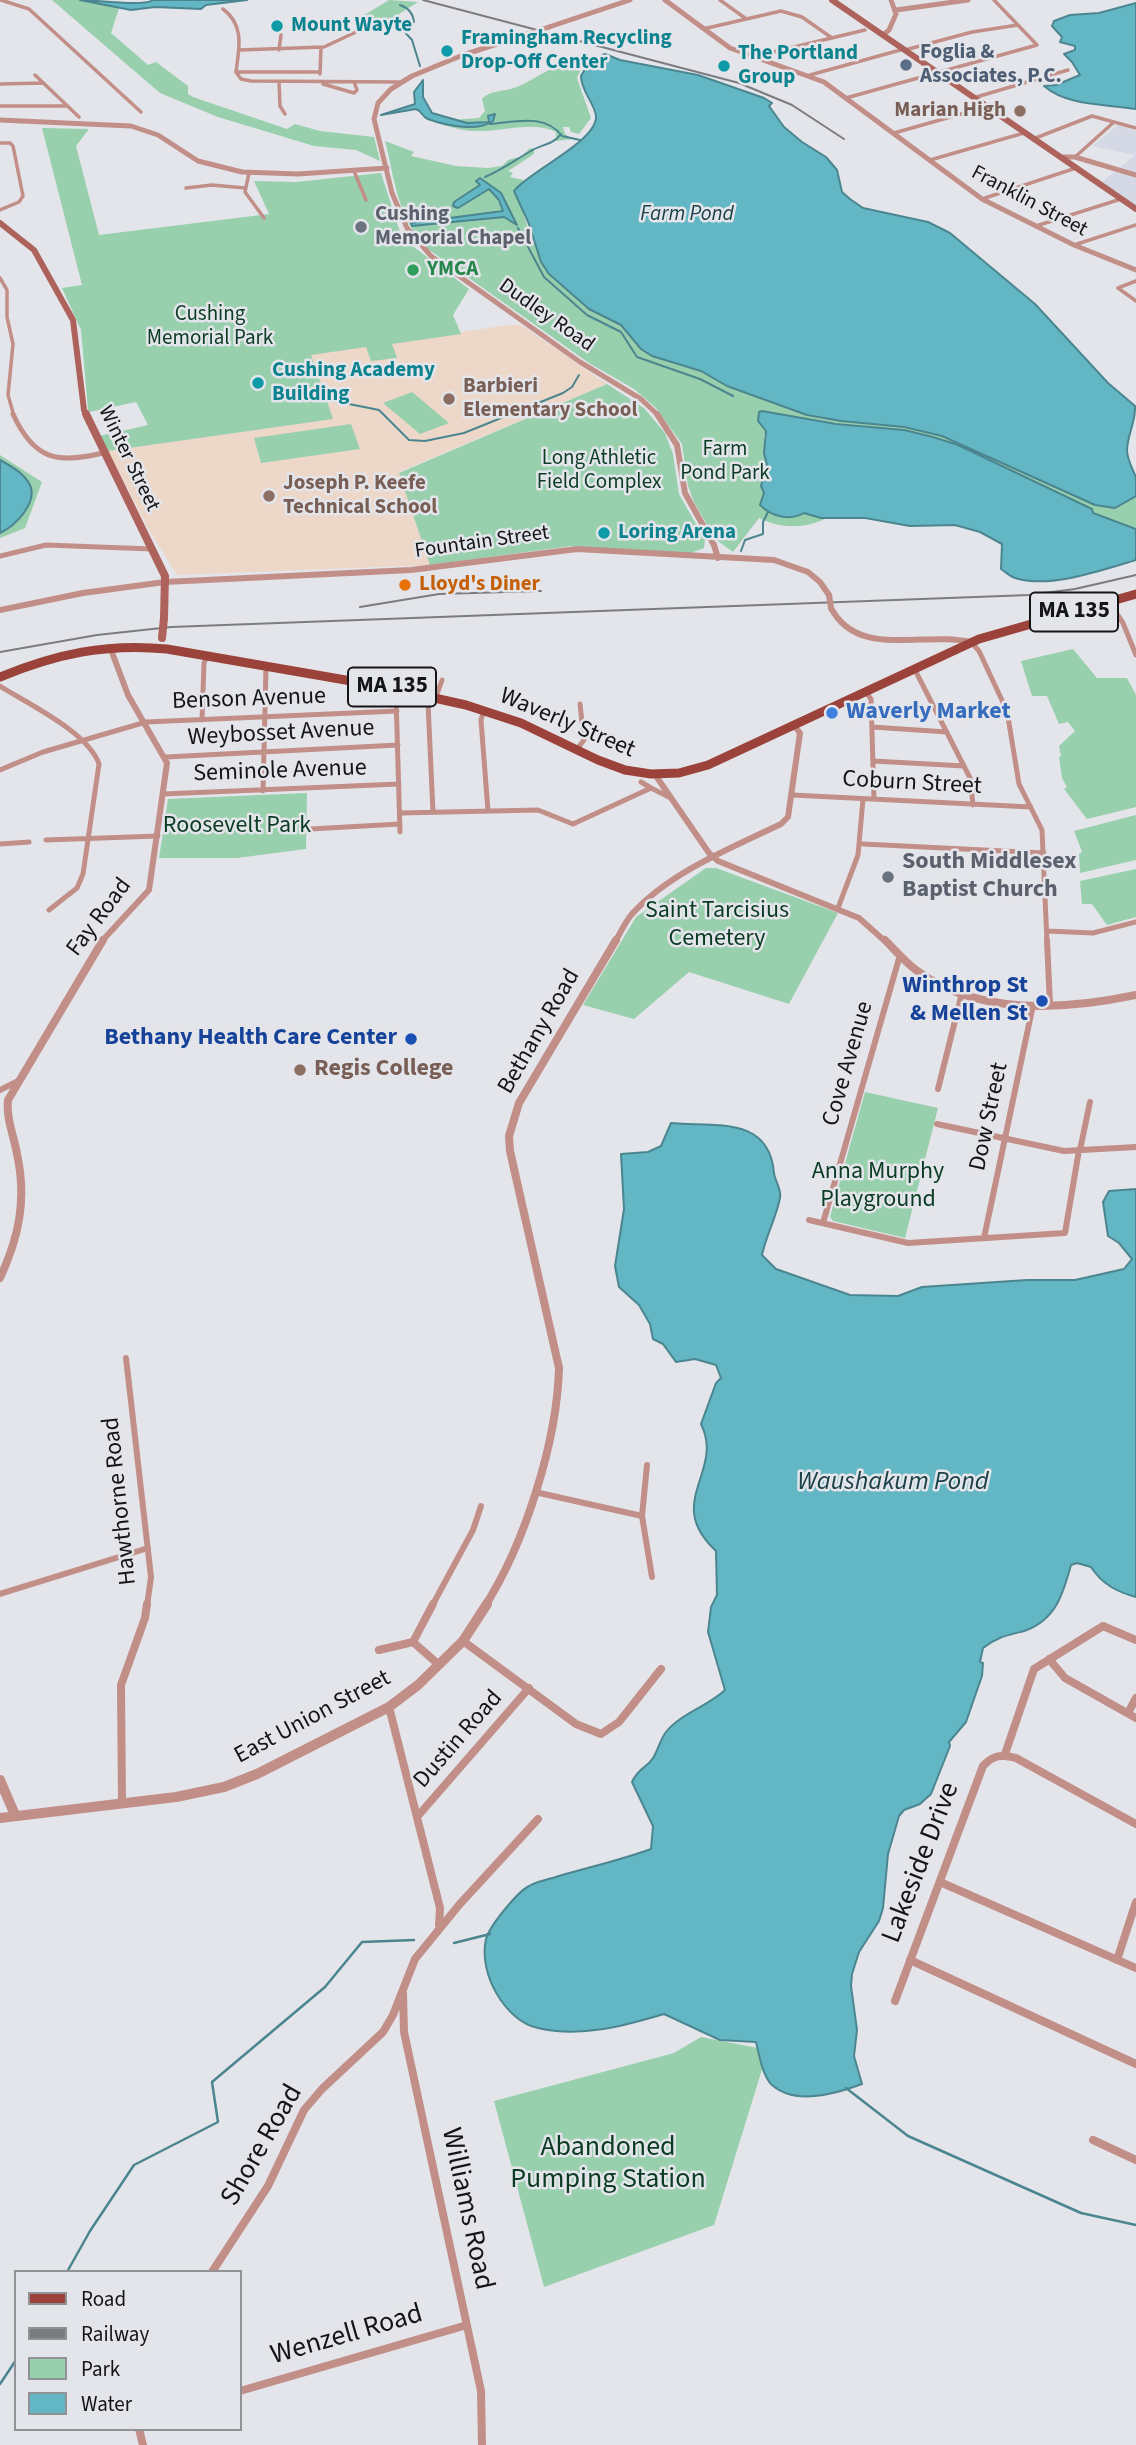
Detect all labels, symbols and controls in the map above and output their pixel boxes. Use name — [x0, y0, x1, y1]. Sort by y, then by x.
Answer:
place label: Mount Wayte — [291, 13, 412, 39]
marker: Mount Wayte — [269, 18, 285, 34]
place label: Framingham Recycling Drop-Off Center — [461, 26, 672, 76]
place label: Foglia & Associates, P.C. — [920, 40, 1062, 90]
place label: The Portland Group — [738, 41, 858, 91]
marker: Framingham Recycling Drop-Off Center — [439, 43, 455, 59]
marker: Foglia & Associates, P.C. — [898, 57, 914, 73]
marker: The Portland Group — [716, 58, 732, 74]
place label: Marian High — [894, 98, 1006, 124]
marker: Marian High — [1012, 103, 1028, 119]
street label: Franklin Street — [967, 161, 1091, 243]
place label: Cushing Memorial Chapel — [375, 202, 531, 252]
water label: Farm Pond — [640, 202, 734, 228]
marker: Cushing Memorial Chapel — [353, 219, 369, 235]
place label: YMCA — [427, 257, 478, 283]
marker: YMCA — [405, 262, 421, 278]
street label: Dudley Road — [493, 274, 599, 358]
park label: Cushing Memorial Park — [147, 302, 273, 352]
place label: Cushing Academy Building — [272, 358, 435, 408]
place label: Barbieri Elementary School — [463, 374, 637, 424]
marker: Cushing Academy Building — [250, 375, 266, 391]
marker: Barbieri Elementary School — [441, 391, 457, 407]
street label: Winter Street — [92, 402, 164, 516]
park label: Farm Pond Park — [680, 437, 770, 487]
park label: Long Athletic Field Complex — [537, 446, 661, 496]
place label: Joseph P. Keefe Technical School — [283, 471, 437, 521]
marker: Joseph P. Keefe Technical School — [261, 488, 277, 504]
place label: Loring Arena — [618, 520, 736, 546]
street label: Fountain Street — [413, 521, 551, 565]
marker: Loring Arena — [596, 525, 612, 541]
place label: Lloyd's Diner — [419, 572, 540, 598]
marker: Lloyd's Diner — [397, 577, 413, 593]
road number: MA 135 — [1030, 592, 1118, 632]
road number: MA 135 — [348, 667, 436, 706]
street label: Benson Avenue — [171, 683, 327, 717]
street label: Waverly Street — [495, 683, 639, 765]
place label: Waverly Market — [846, 699, 1011, 727]
marker: Waverly Market — [824, 705, 840, 721]
street label: Weybosset Avenue — [187, 715, 375, 753]
street label: Seminole Avenue — [193, 755, 367, 789]
street label: Coburn Street — [842, 766, 982, 802]
park label: Roosevelt Park — [163, 813, 311, 841]
place label: South Middlesex Baptist Church — [902, 849, 1077, 905]
marker: South Middlesex Baptist Church — [880, 869, 896, 885]
street label: Fay Road — [61, 873, 139, 963]
park label: Saint Tarcisius Cemetery — [645, 898, 789, 954]
street label: Bethany Road — [493, 964, 587, 1100]
place label: Winthrop St & Mellen St — [902, 973, 1028, 1029]
marker: Winthrop St & Mellen St — [1034, 993, 1050, 1009]
street label: Cove Avenue — [817, 998, 881, 1130]
place label: Bethany Health Care Center — [104, 1025, 397, 1053]
marker: Bethany Health Care Center — [403, 1031, 419, 1047]
place label: Regis College — [314, 1056, 454, 1084]
street label: Dow Street — [964, 1060, 1016, 1174]
marker: Regis College — [292, 1062, 308, 1078]
park label: Anna Murphy Playground — [812, 1159, 944, 1215]
street label: Hawthorne Road — [98, 1416, 144, 1586]
water label: Waushakum Pond — [797, 1467, 989, 1499]
street label: East Union Street — [230, 1665, 396, 1771]
street label: Dustin Road — [408, 1685, 510, 1795]
street label: Lakeside Drive — [876, 1778, 968, 1948]
street label: Shore Road — [215, 2079, 311, 2213]
street label: Williams Road — [432, 2125, 500, 2293]
park label: Abandoned Pumping Station — [510, 2132, 706, 2198]
legend — [14, 2270, 242, 2431]
text: Road — [81, 2284, 126, 2314]
street label: Wenzell Road — [267, 2298, 427, 2374]
text: Railway — [81, 2319, 149, 2349]
text: Park — [81, 2354, 120, 2384]
text: Water — [81, 2389, 132, 2419]

